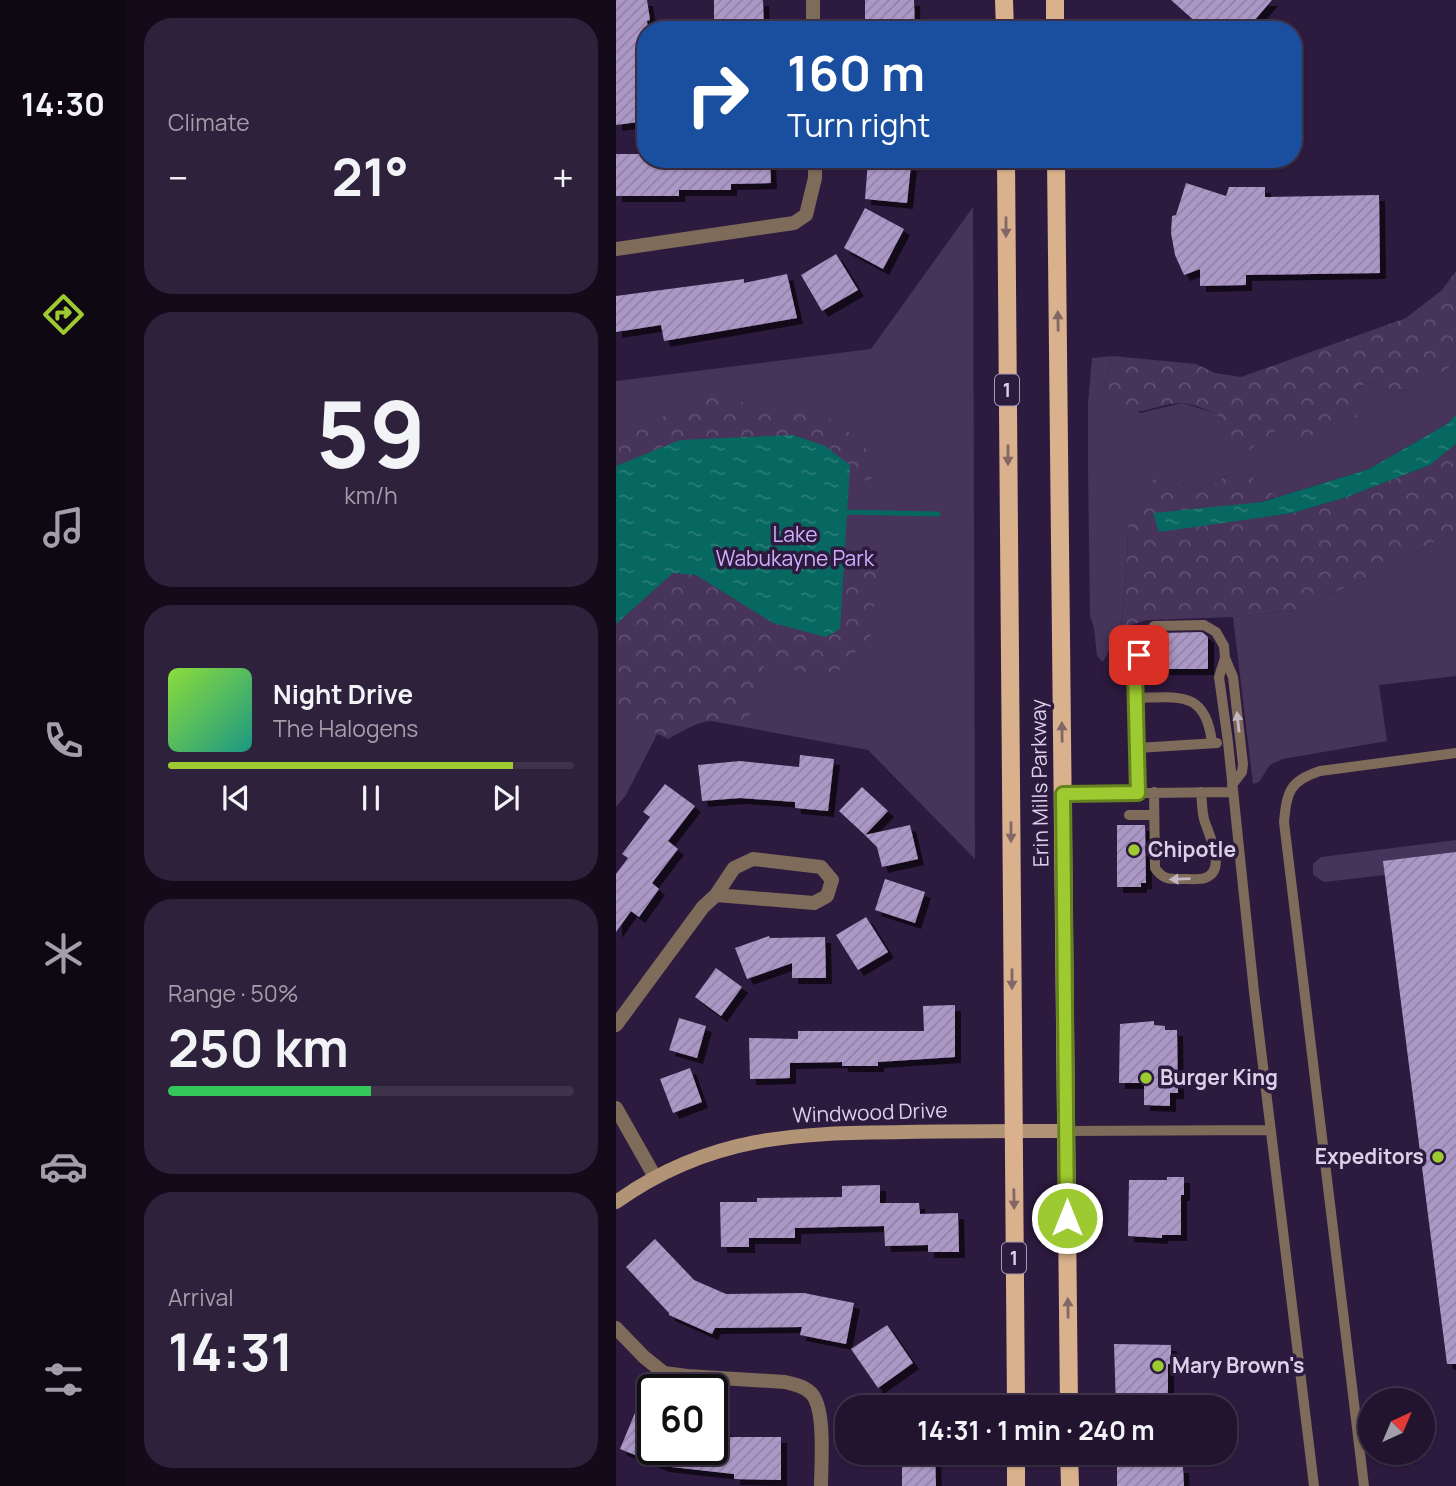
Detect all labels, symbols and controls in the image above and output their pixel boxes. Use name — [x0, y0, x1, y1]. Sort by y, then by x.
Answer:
text: 160 m — [787, 39, 925, 106]
icon: right — [672, 49, 763, 140]
text: 14:30 — [21, 82, 105, 126]
text: Turn right — [787, 103, 930, 147]
text: Climate — [168, 106, 250, 138]
text: 21° — [332, 141, 409, 212]
text: − — [168, 151, 189, 203]
text: + — [552, 151, 574, 203]
one-way arrow — [1000, 217, 1012, 239]
icon: directions — [39, 290, 88, 339]
one-way arrow — [1052, 310, 1064, 332]
text: 59 — [316, 371, 426, 495]
road number: 1 — [995, 374, 1019, 406]
one-way arrow — [1002, 444, 1014, 466]
text: km/h — [344, 479, 398, 511]
icon: music — [39, 503, 88, 552]
park label: Lake Wabukayne Park — [716, 520, 875, 572]
pin — [1109, 625, 1169, 685]
icon: arrive — [1120, 636, 1158, 674]
text: Night Drive — [273, 676, 413, 712]
street label: Erin Mills Parkway — [1024, 699, 1054, 867]
one-way arrow — [1233, 711, 1244, 733]
text: The Halogens — [273, 712, 418, 744]
icon: phone — [39, 716, 88, 765]
one-way arrow — [1056, 721, 1068, 743]
icon: previous — [217, 779, 255, 817]
icon: pause — [352, 779, 390, 817]
icon: next — [487, 779, 525, 817]
one-way arrow — [1005, 821, 1017, 843]
place label: Chipotle — [1148, 835, 1236, 863]
marker: Chipotle — [1126, 842, 1142, 858]
one-way arrow — [1169, 873, 1191, 885]
icon: climate — [39, 929, 88, 978]
one-way arrow — [1006, 968, 1018, 990]
text: Range · 50% — [168, 977, 298, 1009]
text: 250 km — [168, 1012, 349, 1083]
place label: Burger King — [1160, 1063, 1278, 1091]
marker: Burger King — [1138, 1070, 1154, 1086]
street label: Windwood Drive — [792, 1095, 948, 1129]
icon: car — [39, 1142, 88, 1191]
place label: Expeditors — [1315, 1142, 1424, 1170]
marker: Expeditors — [1430, 1149, 1446, 1165]
position arrow — [1030, 1181, 1104, 1255]
one-way arrow — [1008, 1189, 1020, 1211]
road number: 1 — [1002, 1242, 1026, 1274]
text: Arrival — [168, 1281, 234, 1313]
one-way arrow — [1062, 1297, 1074, 1319]
text: 14:31 — [168, 1316, 293, 1387]
place label: Mary Brown's — [1172, 1351, 1304, 1379]
icon: filters — [39, 1355, 88, 1404]
marker: Mary Brown's — [1150, 1358, 1166, 1374]
speed limit sign: 60 — [637, 1374, 728, 1465]
north arrow — [1358, 1388, 1435, 1465]
map controls — [1358, 1388, 1435, 1465]
text: 14:31 · 1 min · 240 m — [917, 1412, 1155, 1448]

